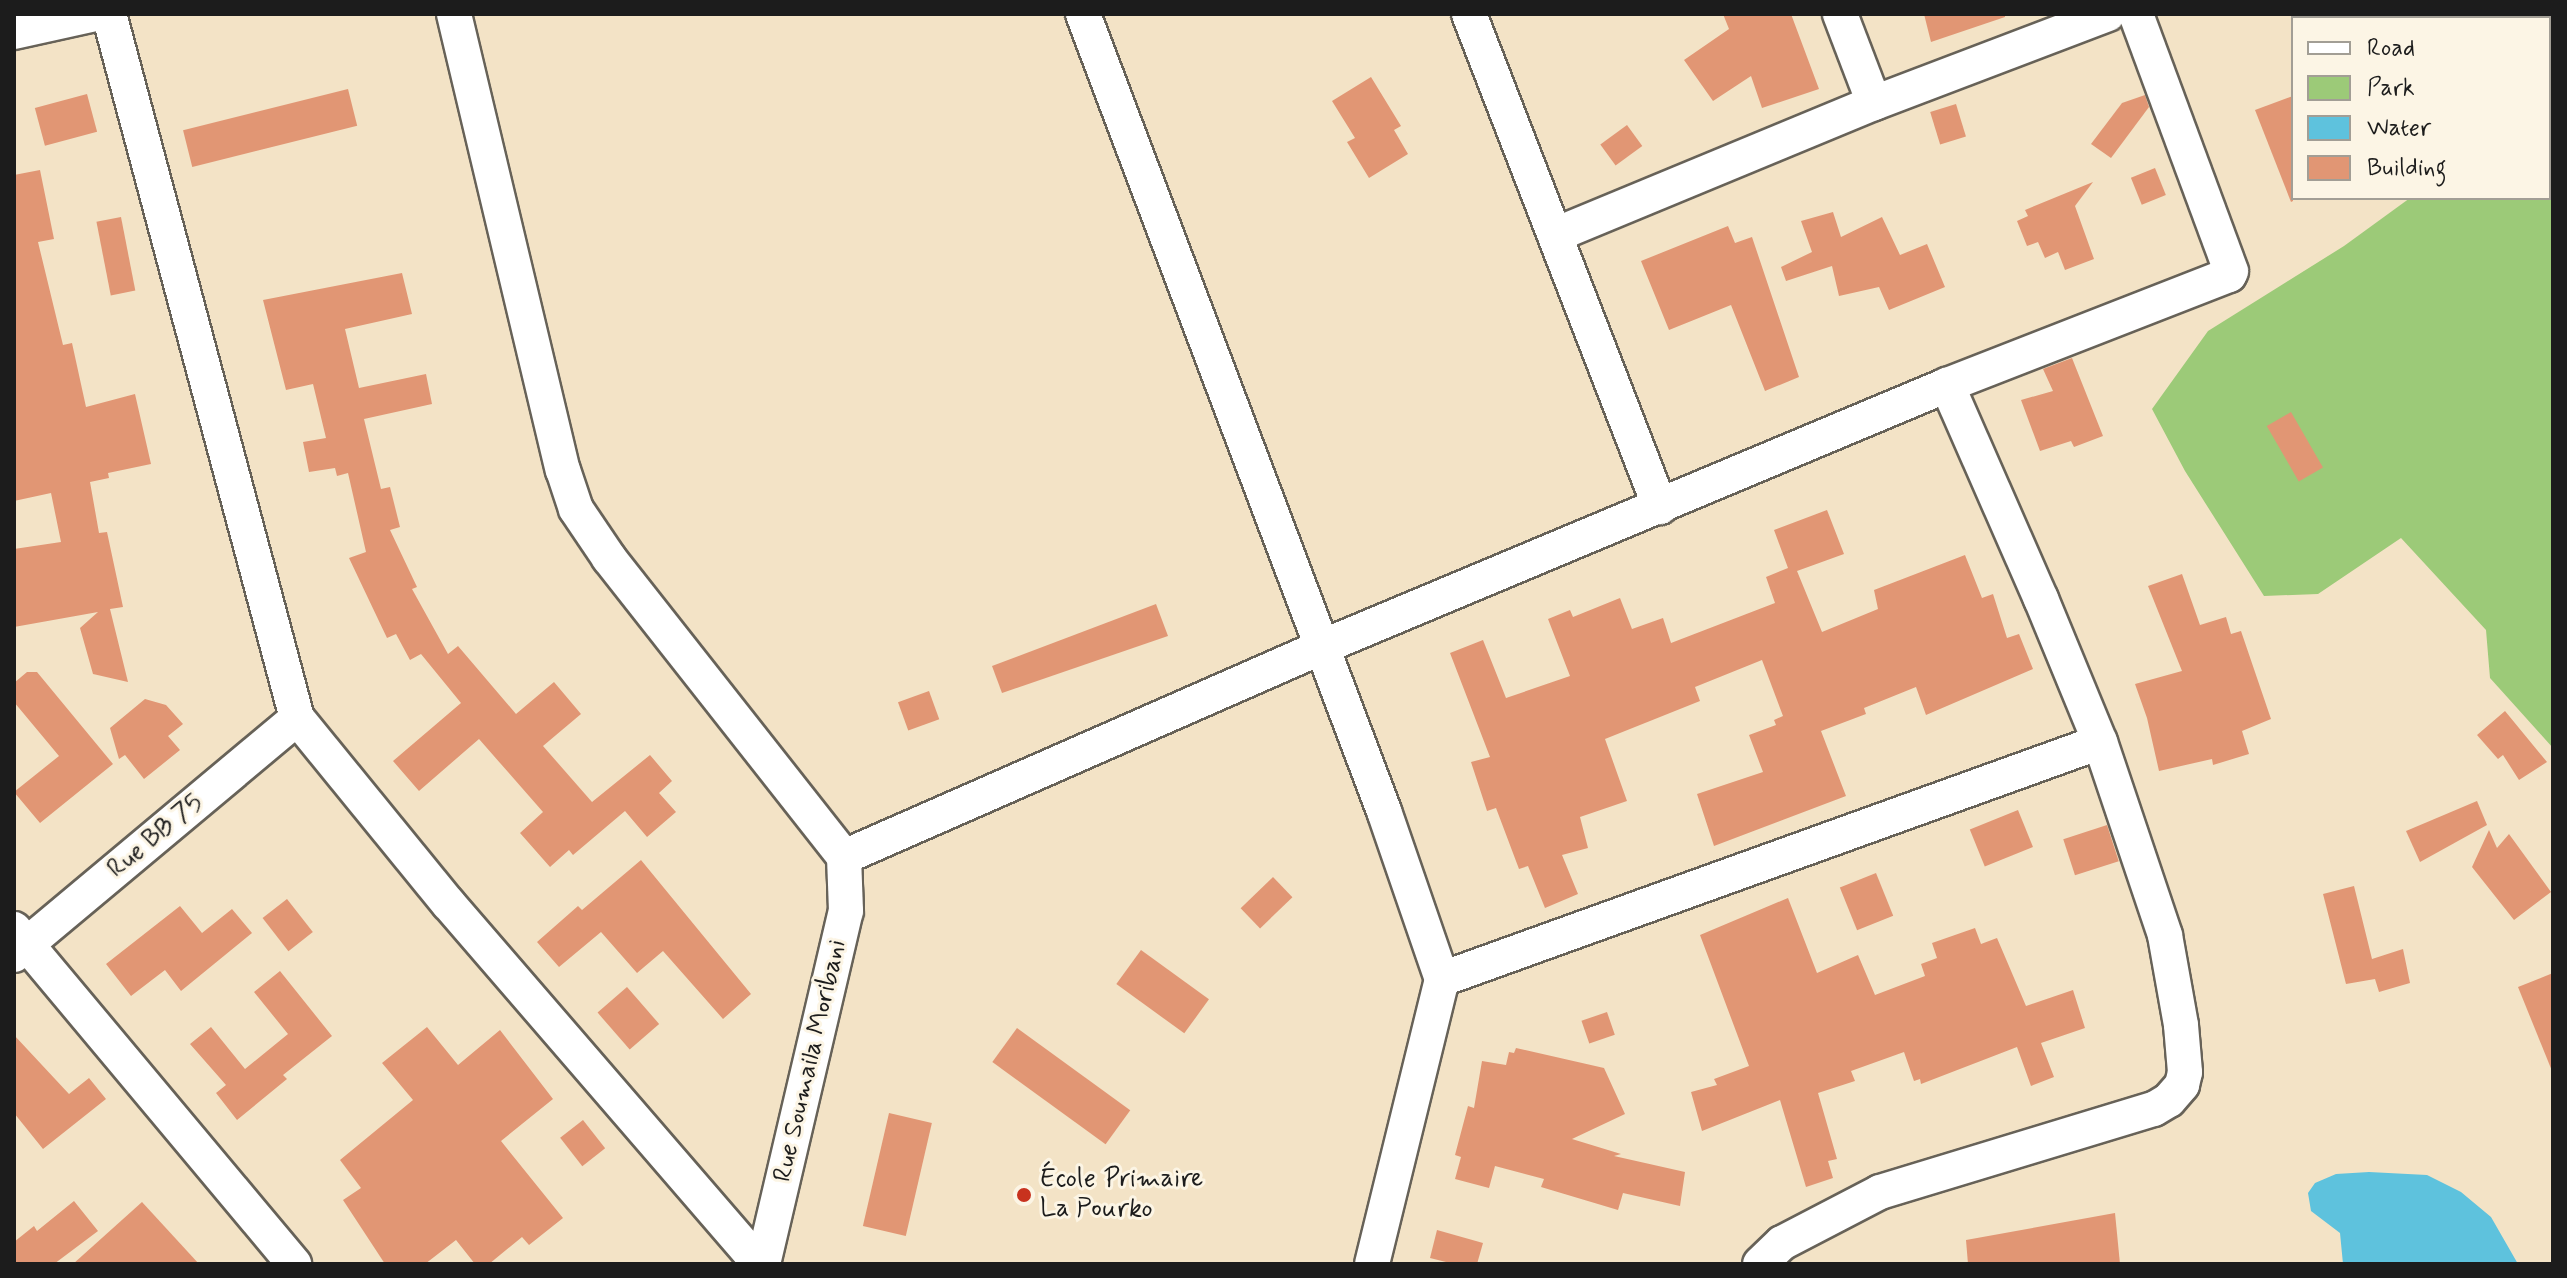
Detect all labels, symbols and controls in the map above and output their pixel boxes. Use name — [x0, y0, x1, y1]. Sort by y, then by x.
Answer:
legend — [2291, 16, 2551, 200]
text: Road — [2367, 33, 2415, 64]
text: Park — [2367, 73, 2415, 104]
text: Water — [2367, 113, 2431, 144]
text: Building — [2367, 153, 2447, 184]
street label: Rue BB 75 — [102, 788, 210, 886]
street label: Rue Soumaila Moribani — [768, 935, 854, 1187]
place label: École Primaire La Pourko — [1040, 1164, 1205, 1226]
marker: École Primaire La Pourko — [1015, 1186, 1033, 1204]

